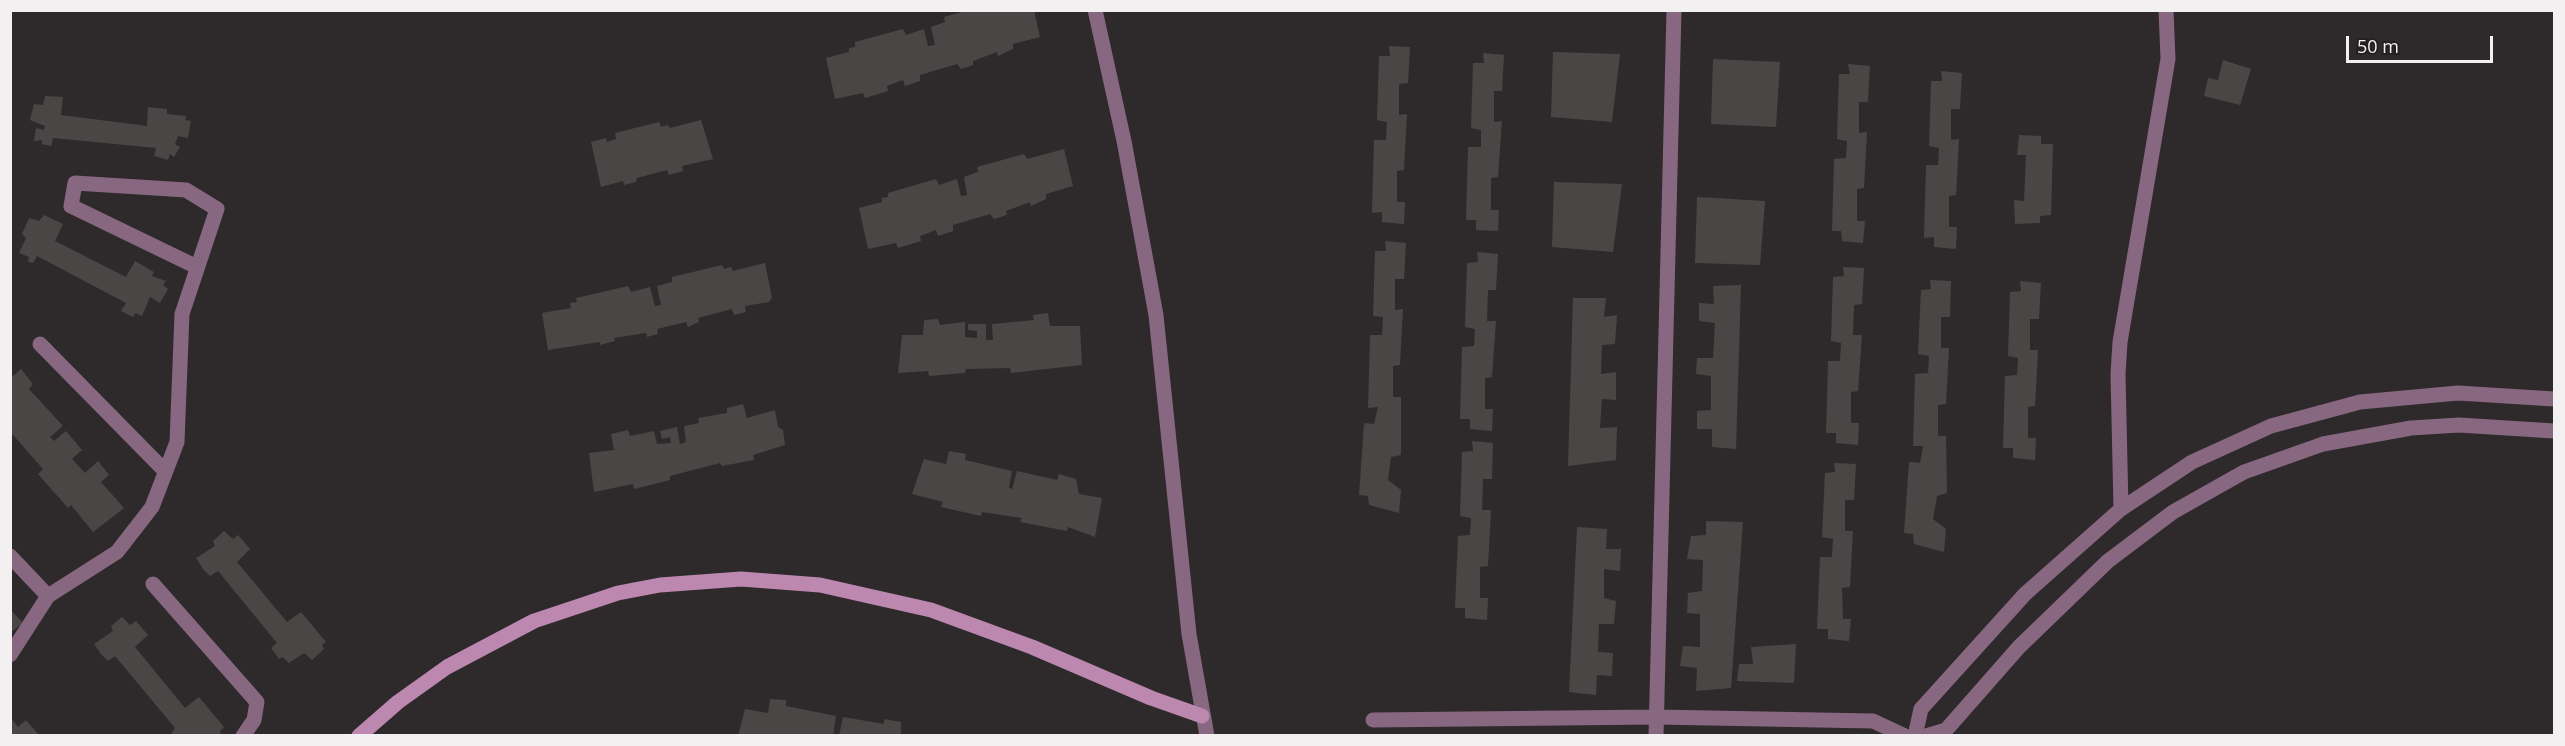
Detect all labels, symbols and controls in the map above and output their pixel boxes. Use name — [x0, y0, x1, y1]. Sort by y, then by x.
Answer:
scale bar — [2349, 24, 2496, 62]
text: 50 m — [2357, 34, 2399, 58]

